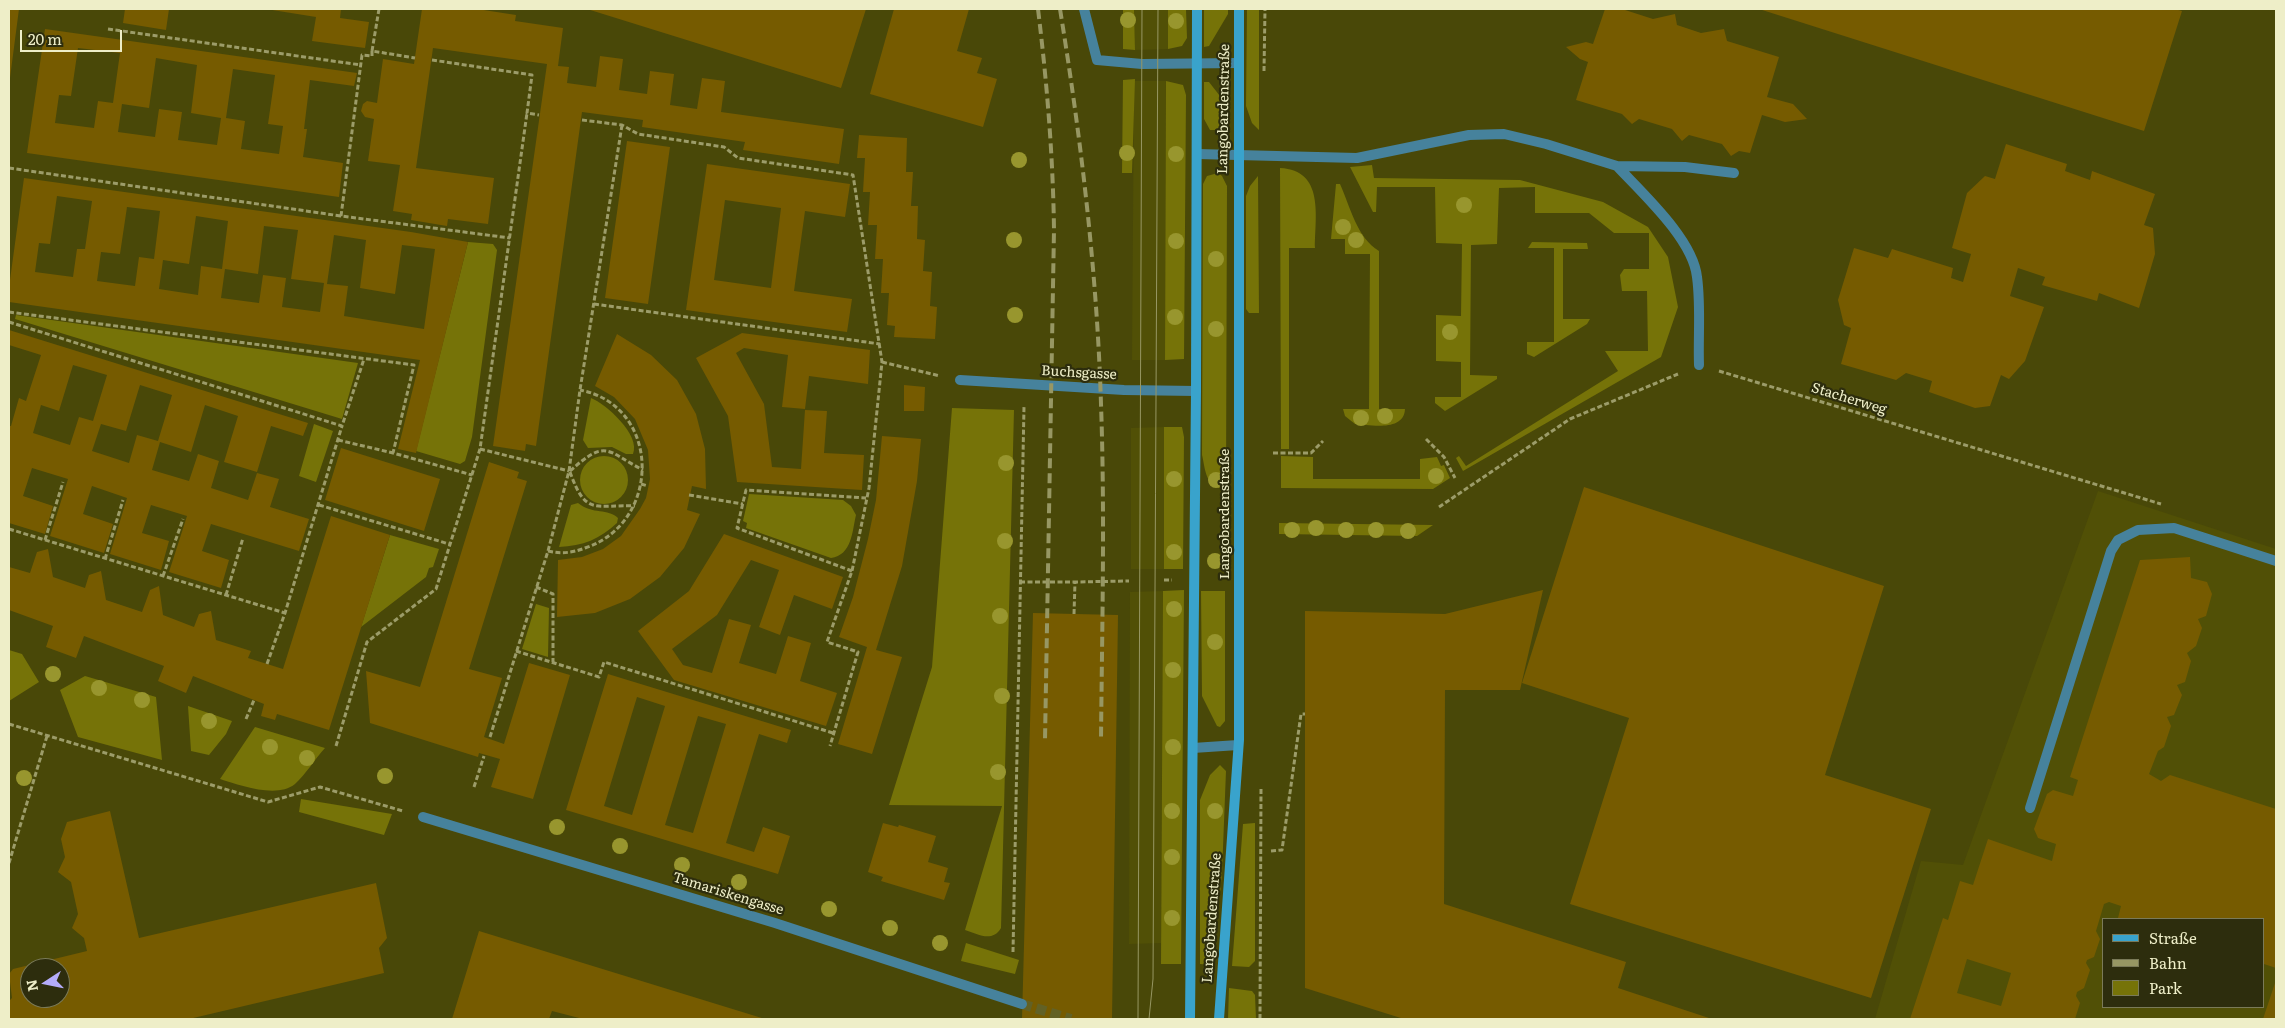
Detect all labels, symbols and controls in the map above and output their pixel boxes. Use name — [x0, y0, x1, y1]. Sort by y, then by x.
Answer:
scale bar — [22, 20, 125, 52]
text: 20 m — [28, 27, 62, 50]
street label: Langobardenstraße — [1214, 44, 1234, 174]
street label: Buchsgasse — [1041, 363, 1117, 383]
street label: Stacherweg — [1809, 380, 1889, 418]
street label: Langobardenstraße — [1217, 449, 1233, 579]
street label: Langobardenstraße — [1199, 852, 1225, 984]
street label: Tamariskengasse — [670, 869, 786, 919]
legend — [2102, 918, 2265, 1008]
text: Straße — [2149, 926, 2197, 949]
text: Bahn — [2149, 951, 2187, 974]
north arrow — [20, 958, 70, 1008]
text: Park — [2149, 976, 2182, 999]
text: N — [20, 978, 42, 993]

